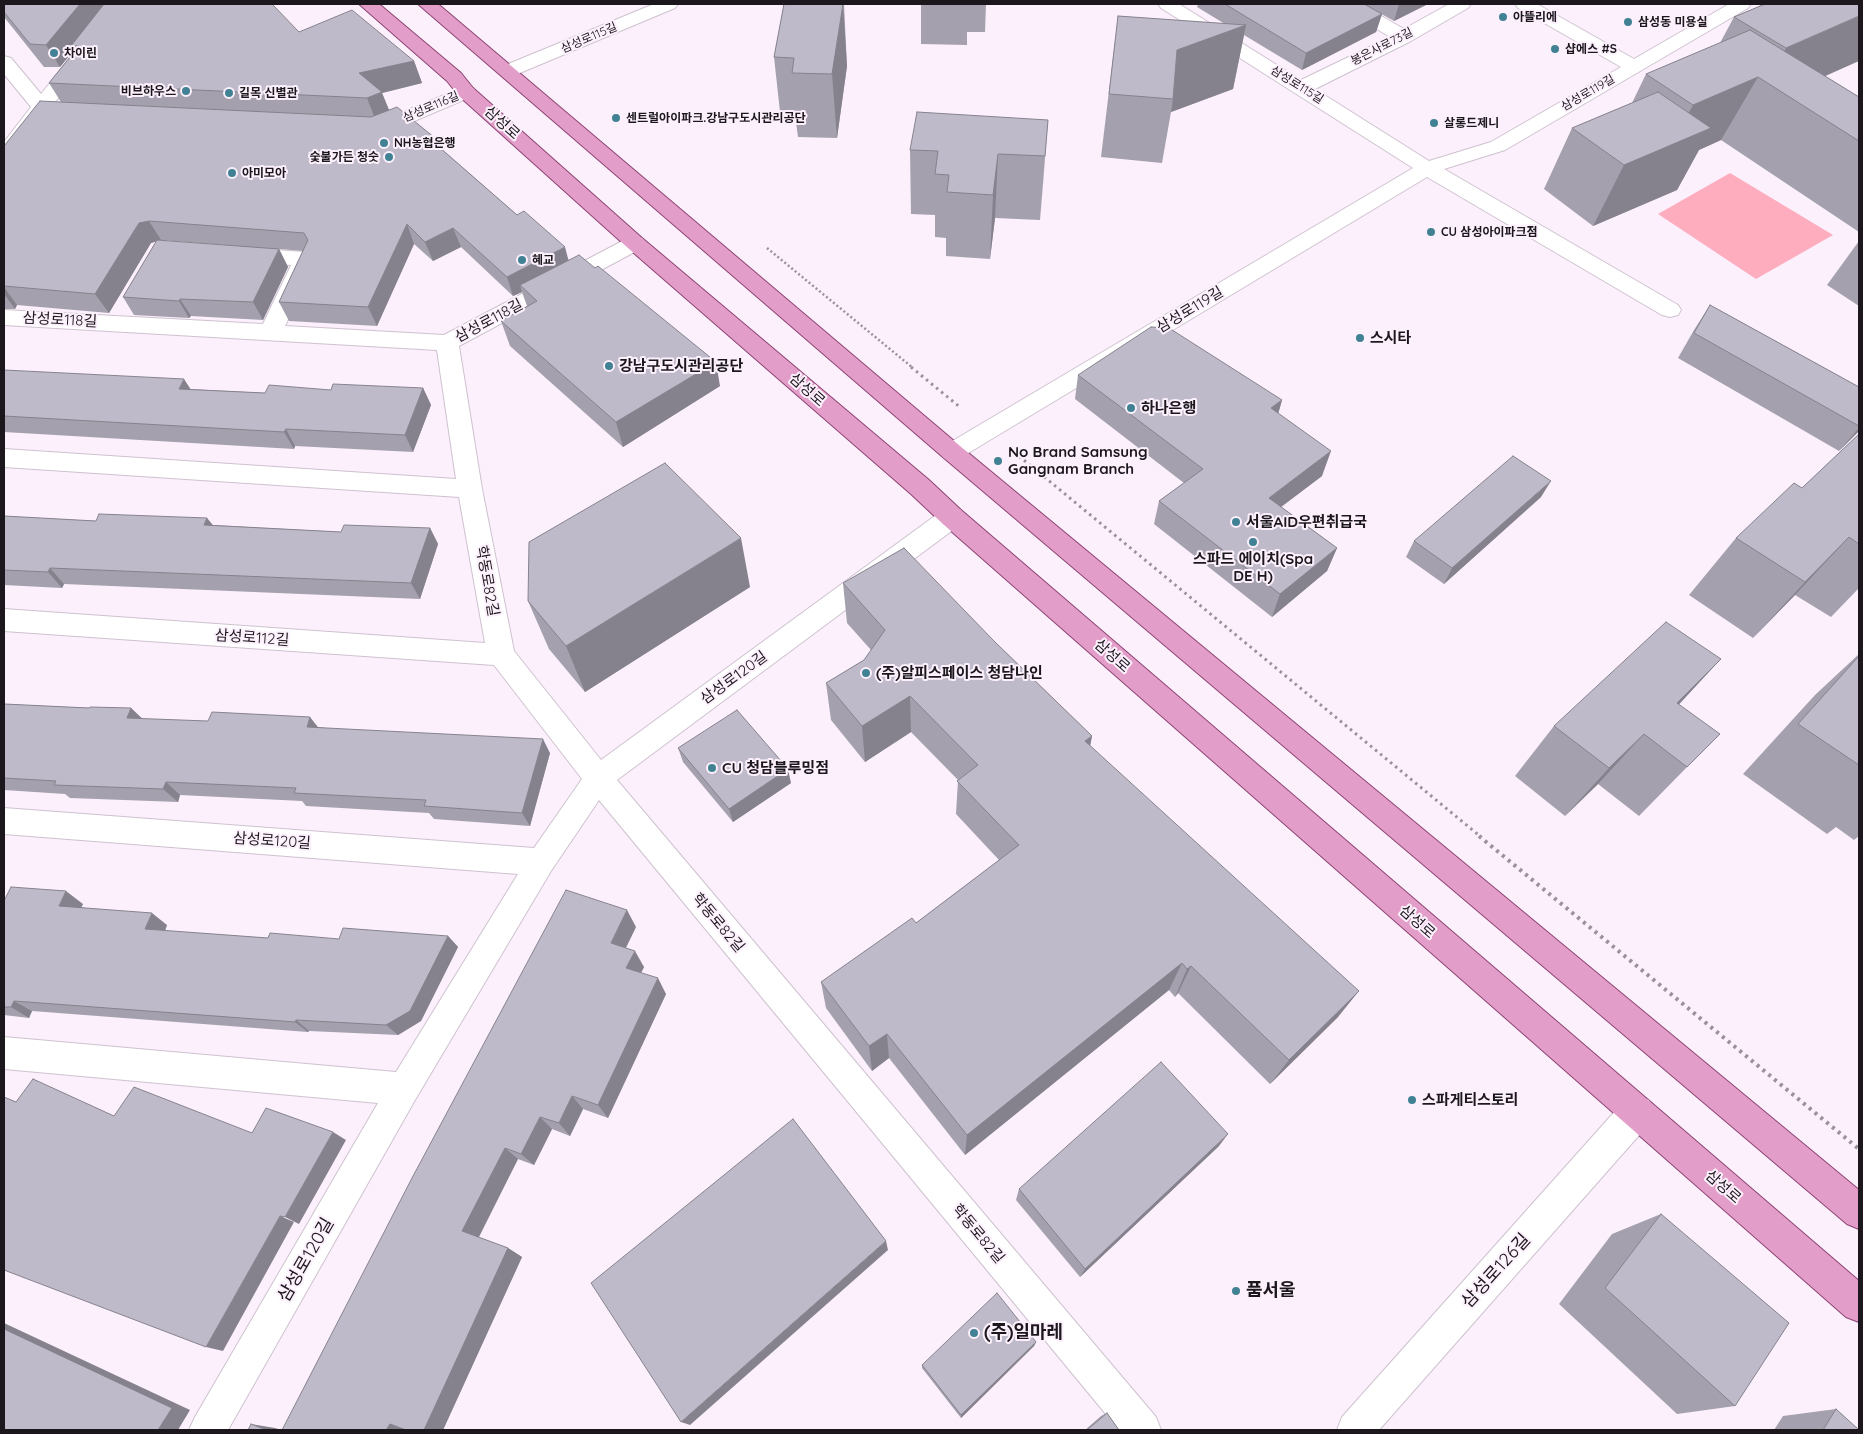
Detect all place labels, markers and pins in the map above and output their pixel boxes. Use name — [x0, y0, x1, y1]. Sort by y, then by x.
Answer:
place label: 아뜰리에 — [1513, 10, 1557, 24]
marker: 아뜰리에 — [1497, 11, 1509, 23]
place label: 삼성동 미용실 — [1638, 15, 1708, 29]
marker: 삼성동 미용실 — [1622, 16, 1634, 28]
place label: 샵에스 #S — [1565, 42, 1617, 56]
marker: 샵에스 #S — [1549, 43, 1561, 55]
place label: 차이린 — [64, 46, 97, 60]
marker: 차이린 — [48, 47, 60, 59]
place label: 비브하우스 — [121, 84, 176, 98]
marker: 비브하우스 — [180, 85, 192, 97]
place label: 길목 신별관 — [239, 86, 298, 100]
marker: 길목 신별관 — [223, 87, 235, 99]
place label: 센트럴아이파크.강남구도시관리공단 — [626, 111, 806, 125]
marker: 센트럴아이파크.강남구도시관리공단 — [610, 112, 622, 124]
place label: 살롱드제니 — [1444, 116, 1499, 130]
marker: 살롱드제니 — [1428, 117, 1440, 129]
place label: NH농협은행 — [394, 136, 456, 150]
marker: NH농협은행 — [378, 137, 390, 149]
place label: 숯불가든 청숫 — [309, 150, 379, 164]
marker: 숯불가든 청숫 — [383, 151, 395, 163]
place label: 아미모아 — [242, 166, 286, 180]
marker: 아미모아 — [226, 167, 238, 179]
place label: CU 삼성아이파크점 — [1441, 225, 1538, 239]
marker: CU 삼성아이파크점 — [1425, 226, 1437, 238]
place label: 혜교 — [532, 253, 554, 267]
marker: 혜교 — [516, 254, 528, 266]
place label: 스시타 — [1370, 329, 1411, 347]
marker: 스시타 — [1354, 332, 1366, 344]
place label: 강남구도시관리공단 — [619, 357, 743, 375]
marker: 강남구도시관리공단 — [603, 360, 615, 372]
place label: 하나은행 — [1141, 399, 1196, 417]
marker: 하나은행 — [1125, 402, 1137, 414]
place label: No Brand Samsung Gangnam Branch — [1008, 443, 1147, 478]
marker: No Brand Samsung Gangnam Branch — [992, 455, 1004, 467]
place label: 서울AID우편취급국 — [1246, 513, 1367, 531]
marker: 서울AID우편취급국 — [1230, 516, 1242, 528]
marker: 스파드 에이치(Spa DE H) — [1247, 536, 1259, 548]
place label: 스파드 에이치(Spa DE H) — [1193, 550, 1313, 585]
place label: (주)알피스페이스 청담나인 — [876, 664, 1043, 682]
marker: (주)알피스페이스 청담나인 — [860, 667, 872, 679]
place label: CU 청담블루밍점 — [722, 759, 829, 777]
marker: CU 청담블루밍점 — [706, 762, 718, 774]
place label: 스파게티스토리 — [1422, 1091, 1519, 1109]
marker: 스파게티스토리 — [1406, 1094, 1418, 1106]
place label: 품서울 — [1246, 1280, 1296, 1302]
marker: 품서울 — [1230, 1285, 1242, 1297]
place label: (주)일마레 — [984, 1322, 1063, 1344]
marker: (주)일마레 — [968, 1327, 980, 1339]

